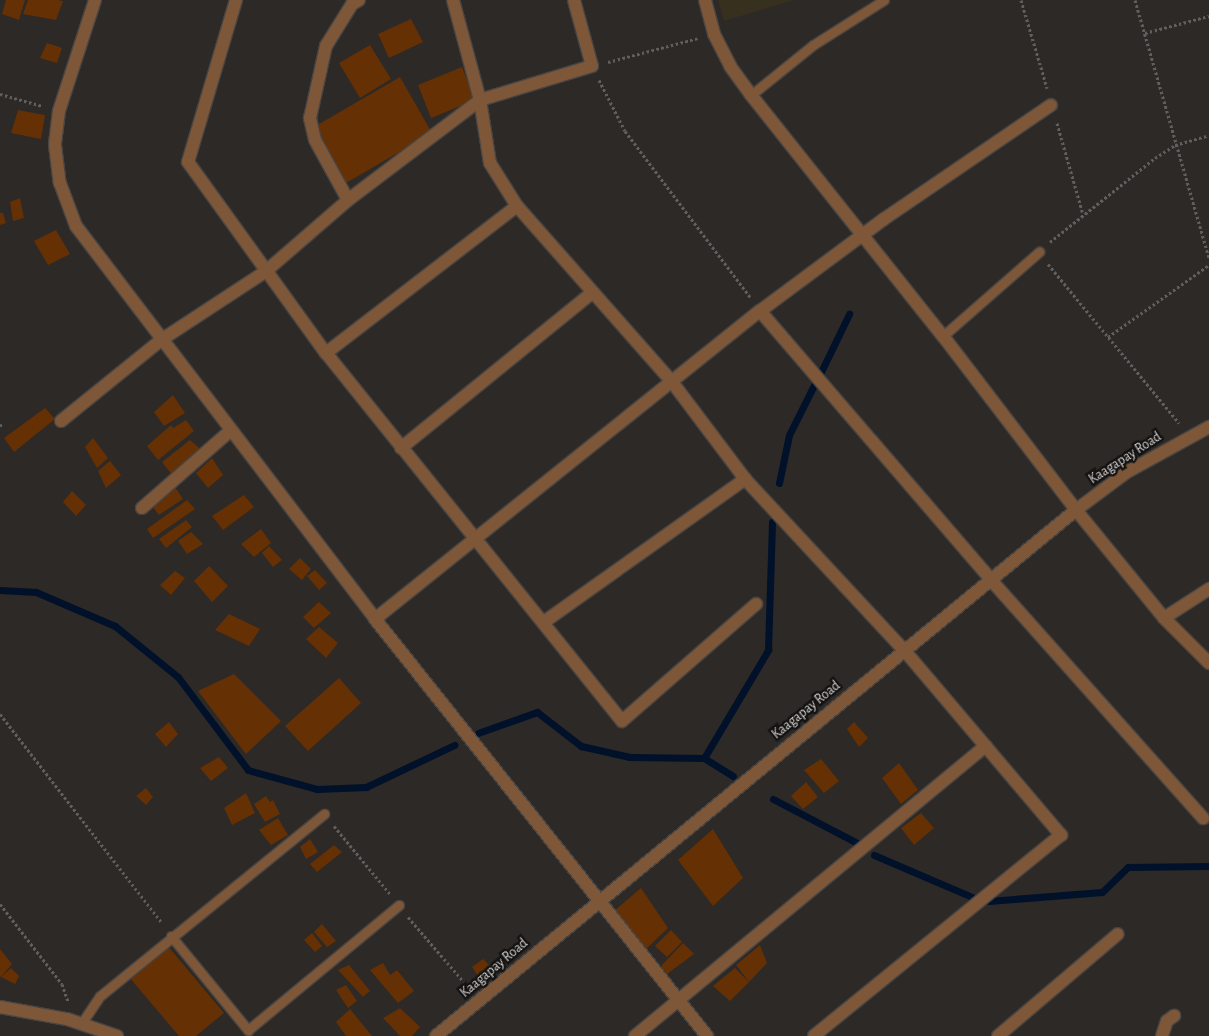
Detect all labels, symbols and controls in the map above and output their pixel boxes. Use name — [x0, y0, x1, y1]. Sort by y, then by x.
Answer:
street label: Kaagapay Road — [1086, 428, 1164, 488]
street label: Kaagapay Road — [768, 677, 844, 743]
street label: Kaagapay Road — [457, 935, 531, 1001]

